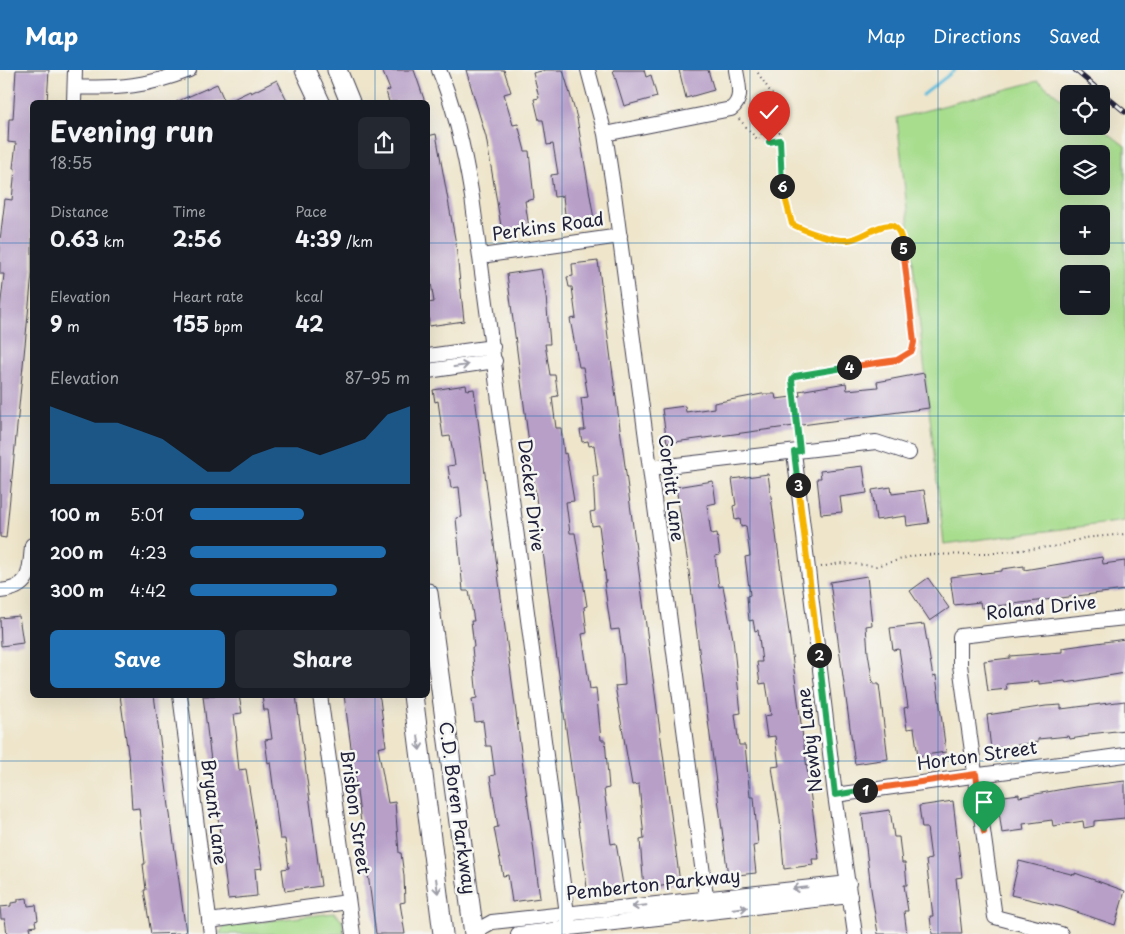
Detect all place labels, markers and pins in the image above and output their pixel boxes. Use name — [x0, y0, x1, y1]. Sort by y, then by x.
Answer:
pin — [748, 91, 790, 142]
pin: 6 — [770, 174, 794, 198]
pin: 5 — [890, 236, 916, 260]
pin: 4 — [836, 354, 862, 380]
pin: 3 — [786, 472, 810, 498]
pin: 2 — [806, 642, 832, 668]
pin: 1 — [852, 778, 878, 802]
pin — [963, 781, 1005, 832]

